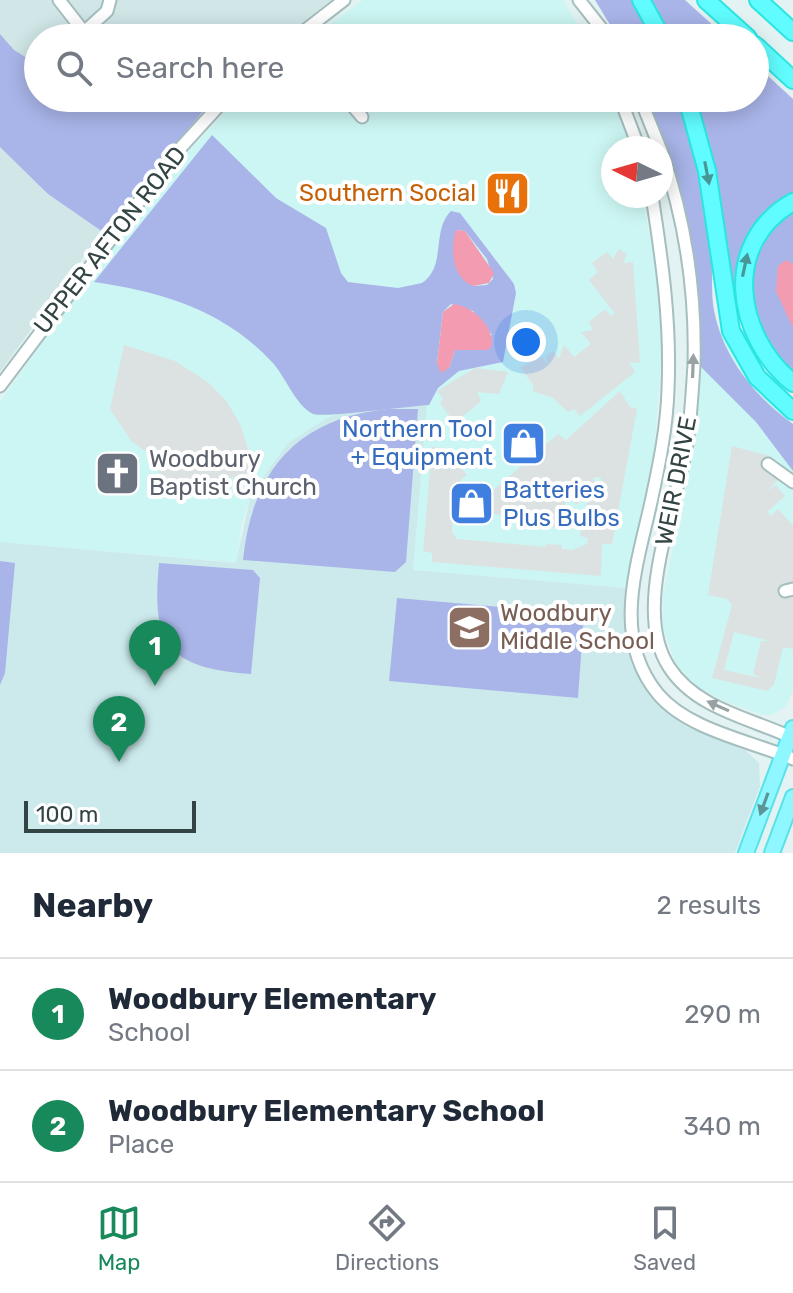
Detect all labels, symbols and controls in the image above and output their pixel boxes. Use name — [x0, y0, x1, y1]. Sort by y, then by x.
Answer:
search box — [24, 24, 769, 112]
icon: search — [52, 46, 96, 90]
text: Search here — [116, 50, 284, 86]
north arrow — [601, 136, 673, 208]
street label: UPPER AFTON ROAD — [28, 141, 192, 339]
one-way arrow — [702, 161, 714, 186]
restaurant icon: Southern Social — [483, 169, 531, 217]
place label: Southern Social — [299, 179, 476, 207]
one-way arrow — [739, 252, 752, 277]
your location — [506, 322, 546, 362]
one-way arrow — [687, 353, 699, 378]
street label: WEIR DRIVE — [650, 414, 702, 548]
place label: Northern Tool + Equipment — [342, 415, 493, 471]
shop icon: Northern Tool + Equipment — [500, 419, 548, 467]
place label: Woodbury Baptist Church — [149, 445, 317, 501]
church icon: Woodbury Baptist Church — [94, 449, 142, 497]
place label: Batteries Plus Bulbs — [503, 476, 620, 532]
shop icon: Batteries Plus Bulbs — [448, 480, 496, 528]
place label: Woodbury Middle School — [500, 599, 655, 655]
school or university icon: Woodbury Middle School — [445, 603, 493, 651]
pin: 1 — [129, 620, 181, 686]
pin: 2 — [93, 696, 145, 762]
one-way arrow — [706, 700, 730, 713]
one-way arrow — [758, 792, 770, 816]
scale bar — [24, 797, 196, 833]
text: 100 m — [36, 801, 98, 828]
text: Nearby — [32, 885, 153, 926]
text: 2 results — [657, 890, 761, 921]
text: Woodbury Elementary — [108, 981, 437, 1017]
text: 1 — [52, 999, 64, 1030]
text: 290 m — [684, 999, 761, 1030]
text: School — [108, 1017, 191, 1048]
text: Woodbury Elementary School — [108, 1093, 545, 1129]
text: 2 — [50, 1111, 66, 1142]
text: 340 m — [683, 1111, 761, 1142]
text: Place — [108, 1129, 174, 1160]
tab: Map — [97, 1201, 141, 1276]
tab: Directions — [335, 1201, 439, 1276]
tab: Saved — [633, 1201, 696, 1276]

